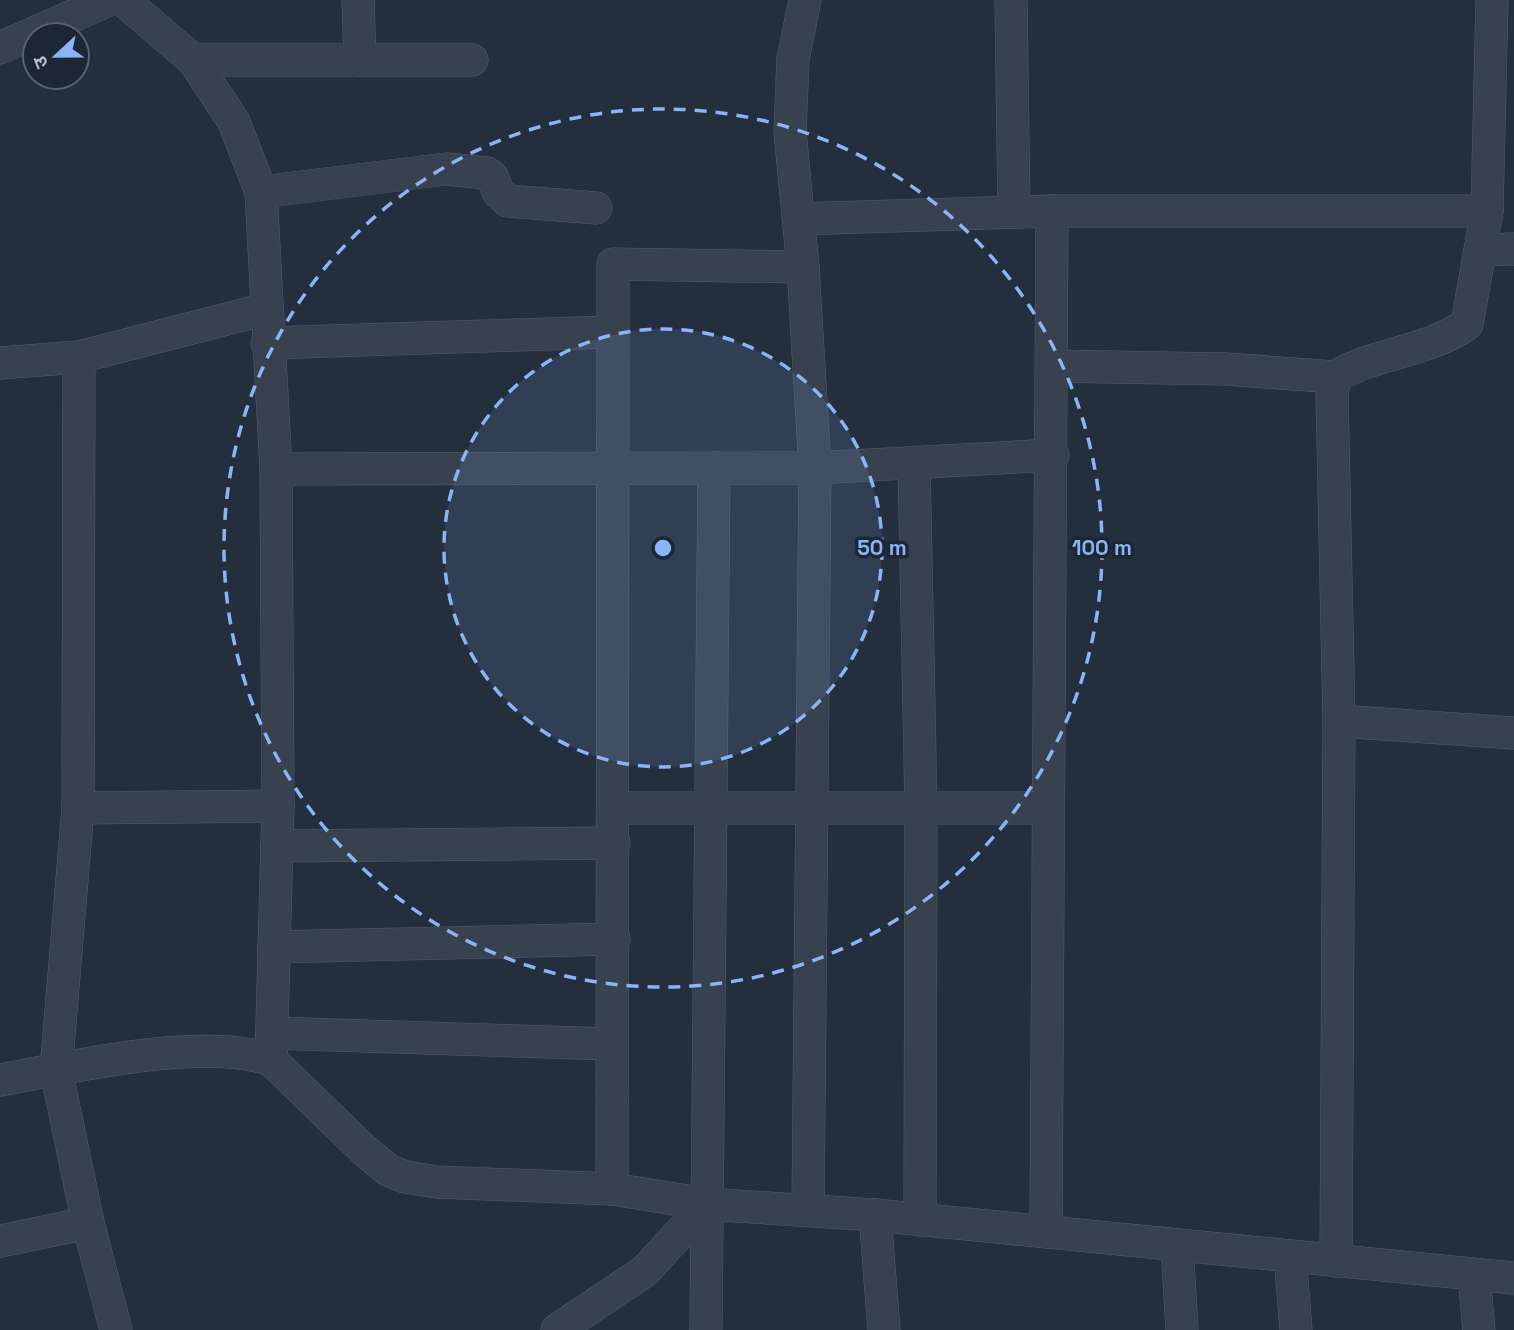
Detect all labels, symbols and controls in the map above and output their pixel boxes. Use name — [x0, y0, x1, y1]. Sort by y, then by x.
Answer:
north arrow — [21, 21, 91, 91]
text: उ — [27, 52, 54, 72]
text: 50 m — [857, 534, 907, 561]
text: 100 m — [1072, 534, 1132, 561]
centre of rings — [651, 536, 675, 560]

